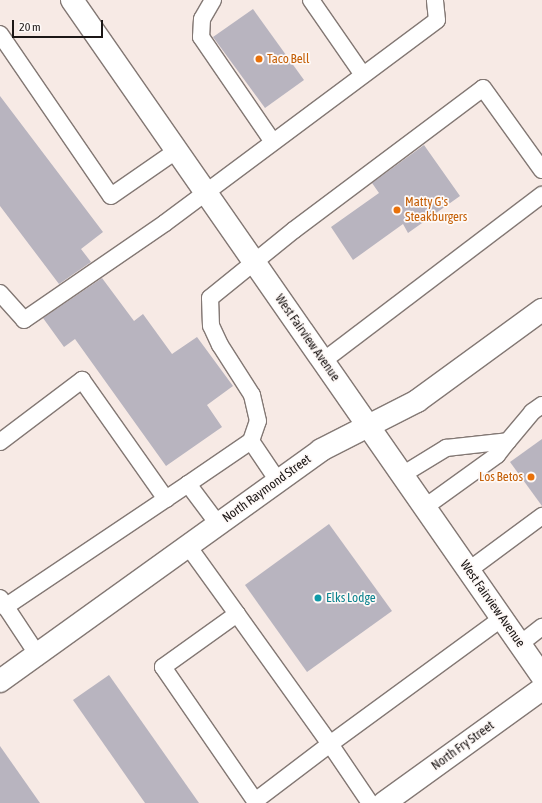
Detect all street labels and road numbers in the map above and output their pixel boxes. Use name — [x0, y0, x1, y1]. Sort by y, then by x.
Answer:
street label: West Fairview Avenue — [271, 292, 343, 384]
street label: North Raymond Street — [220, 452, 314, 526]
street label: West Fairview Avenue — [456, 558, 528, 650]
street label: North Fry Street — [429, 718, 497, 774]

